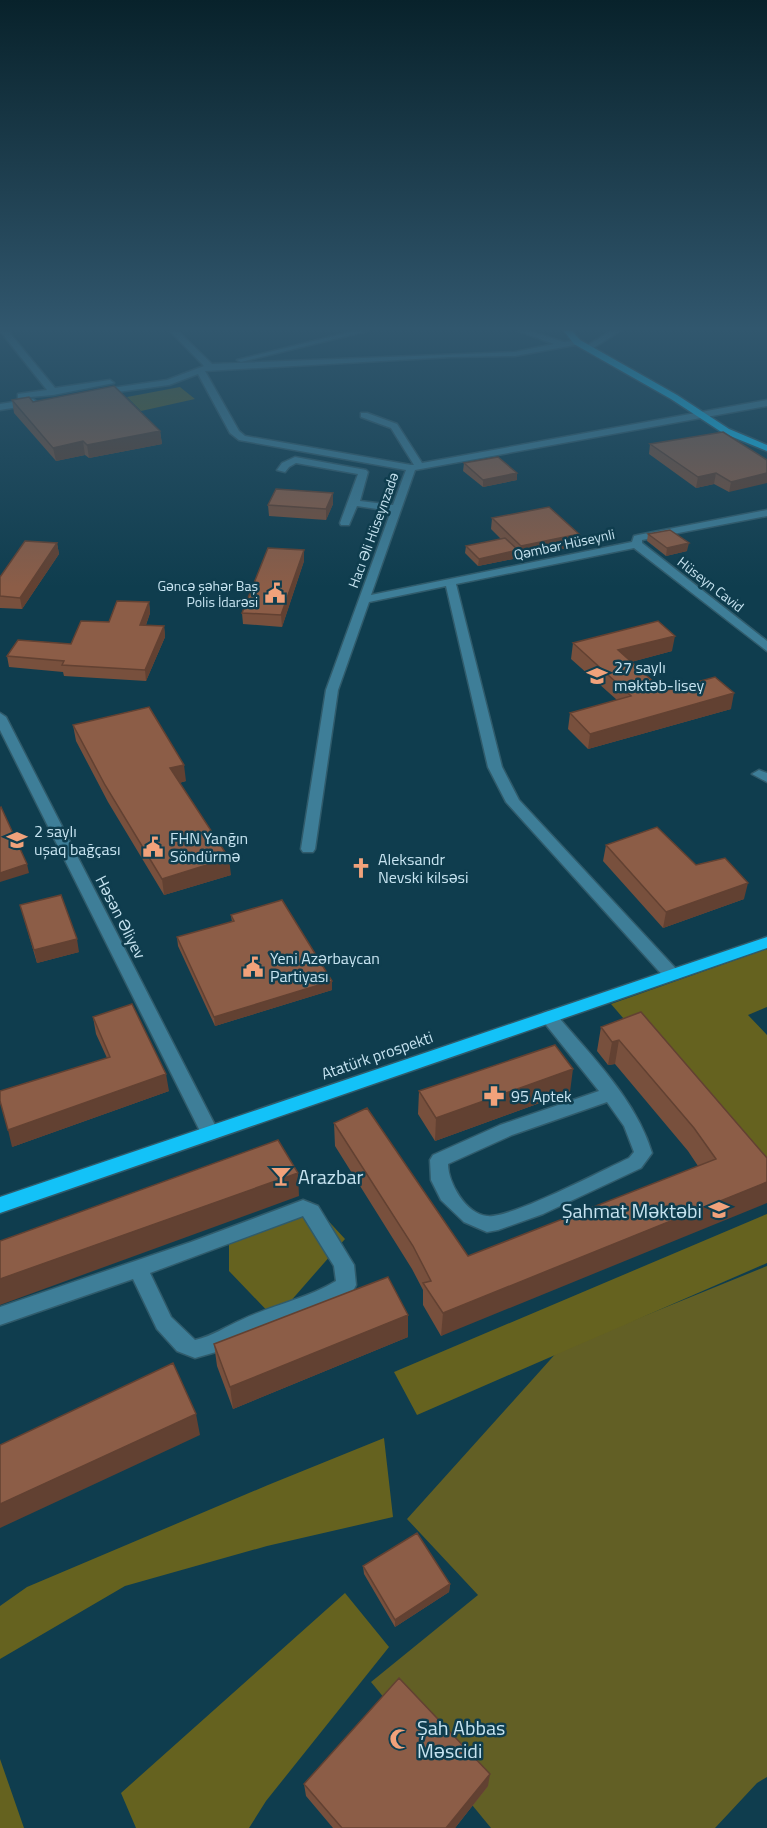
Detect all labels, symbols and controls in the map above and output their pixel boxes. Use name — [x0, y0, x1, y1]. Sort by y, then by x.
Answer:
street label: Hacı Əli Hüseynzadə — [342, 469, 404, 591]
street label: Qəmbər Hüseynli — [512, 523, 616, 565]
street label: Hüseyn Cavid — [673, 551, 749, 617]
place label: Gəncə şəhər Baş Polis İdarəsi — [157, 575, 258, 612]
public building icon: Gəncə şəhər Baş Polis İdarəsi — [263, 581, 287, 605]
place label: 27 saylı məktəb-lisey — [614, 655, 704, 697]
school or university icon: 27 saylı məktəb-lisey — [585, 664, 609, 688]
place label: 2 saylı uşaq bağçası — [34, 819, 120, 861]
place label: FHN Yanğın Söndürmə — [170, 826, 248, 868]
school or university icon: 2 saylı uşaq bağçası — [5, 828, 29, 852]
public building icon: FHN Yanğın Söndürmə — [141, 835, 165, 859]
place label: Aleksandr Nevski kilsəsi — [378, 847, 469, 889]
church icon: Aleksandr Nevski kilsəsi — [349, 856, 373, 880]
street label: Həsən Əliyev — [90, 871, 152, 963]
place label: Yeni Azərbaycan Partiyası — [270, 946, 380, 988]
public building icon: Yeni Azərbaycan Partiyası — [241, 955, 265, 979]
street label: Atatürk prospekti — [318, 1025, 436, 1085]
pharmacy icon: 95 Aptek — [482, 1084, 506, 1108]
place label: 95 Aptek — [511, 1084, 572, 1108]
place label: Arazbar — [298, 1161, 363, 1192]
bar icon: Arazbar — [269, 1164, 293, 1188]
place label: Şahmat Məktəbi — [562, 1195, 702, 1226]
school or university icon: Şahmat Məktəbi — [707, 1198, 731, 1222]
place label: Şah Abbas Məscidi — [417, 1712, 505, 1766]
mosque icon: Şah Abbas Məscidi — [388, 1727, 412, 1751]

